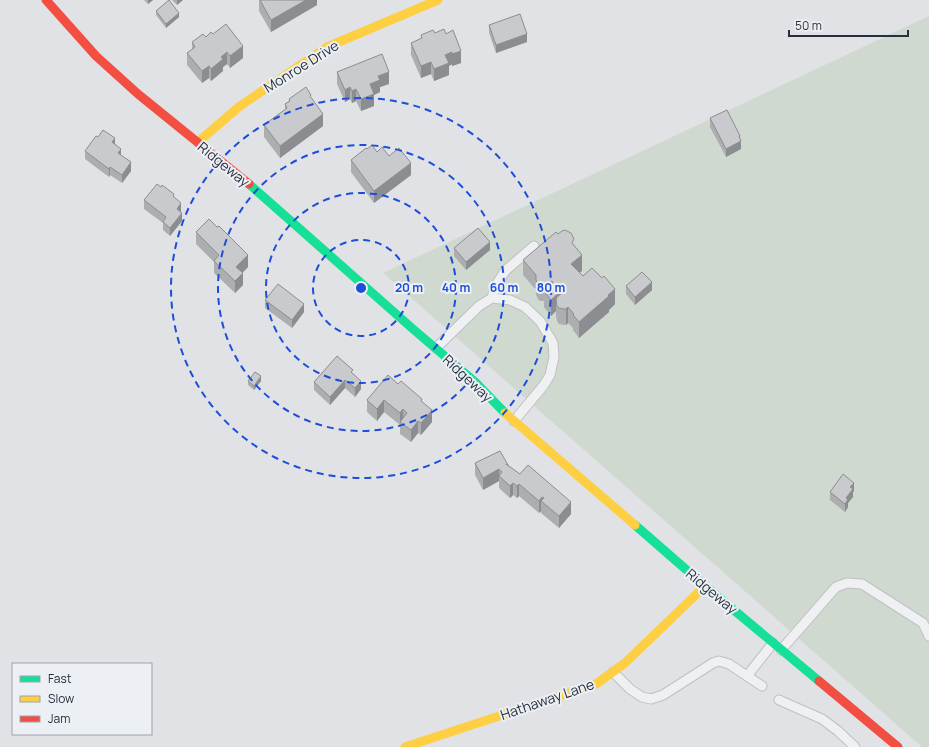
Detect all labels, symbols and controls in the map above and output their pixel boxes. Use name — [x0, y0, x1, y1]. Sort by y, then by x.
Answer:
scale bar — [789, 12, 908, 38]
text: 50 m — [795, 17, 822, 34]
street label: Monroe Drive — [260, 35, 342, 97]
street label: Ridgeway — [194, 137, 254, 191]
text: 20 m — [395, 279, 423, 296]
text: 40 m — [442, 279, 470, 296]
text: 60 m — [490, 279, 518, 296]
text: 80 m — [537, 279, 565, 296]
centre of rings — [354, 281, 368, 295]
street label: Ridgeway — [439, 350, 497, 406]
street label: Ridgeway — [682, 564, 742, 618]
legend — [12, 663, 152, 735]
text: Fast — [48, 670, 72, 687]
street label: Hathaway Lane — [498, 674, 596, 724]
text: Slow — [48, 690, 74, 707]
text: Jam — [48, 710, 70, 727]

